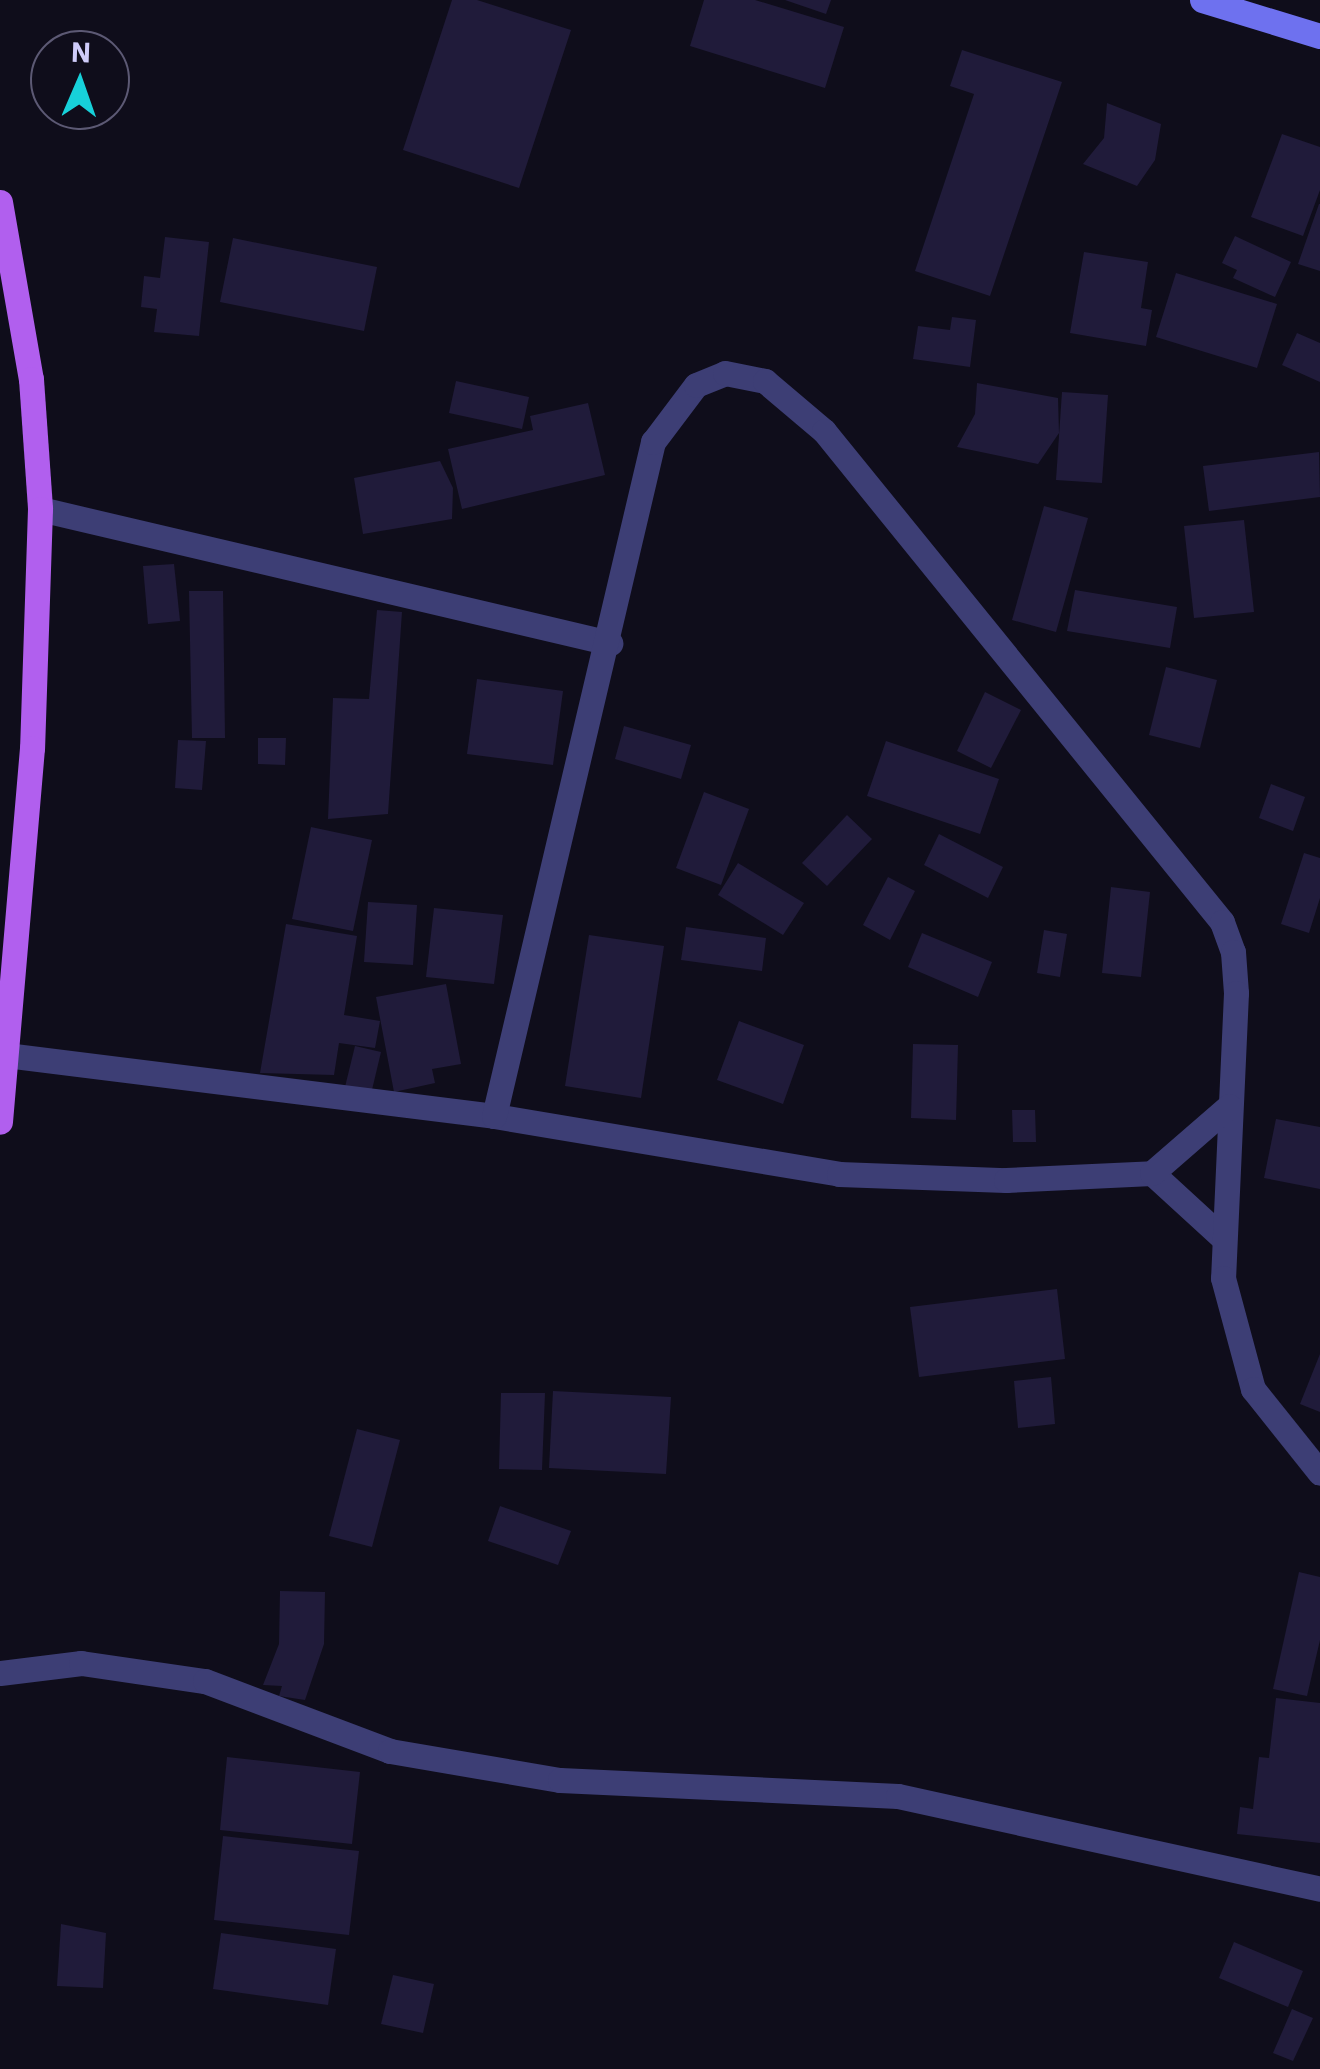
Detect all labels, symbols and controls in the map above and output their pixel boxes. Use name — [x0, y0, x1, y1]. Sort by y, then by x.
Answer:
north arrow — [30, 30, 130, 130]
text: N — [70, 33, 92, 70]

